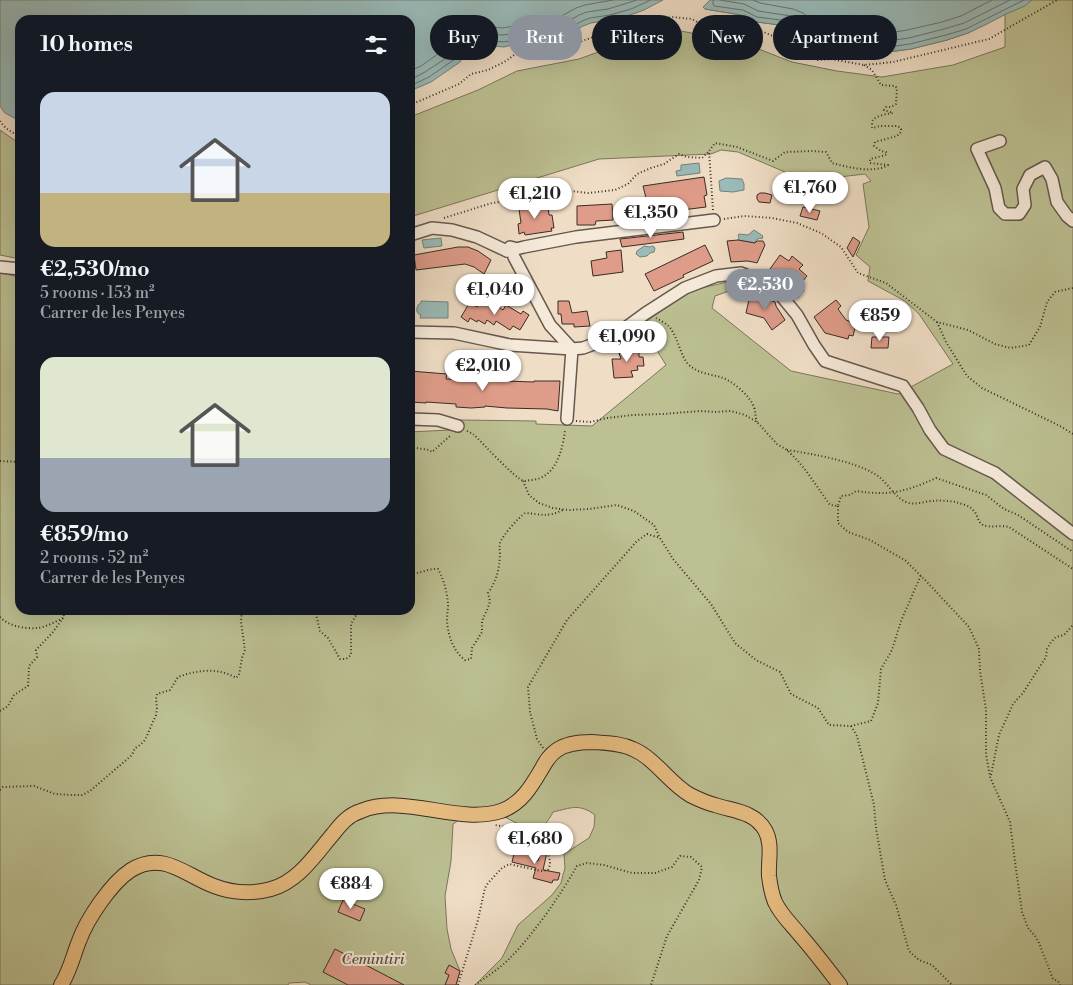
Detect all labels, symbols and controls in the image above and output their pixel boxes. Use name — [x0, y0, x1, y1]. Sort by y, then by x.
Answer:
chip: Buy — [430, 15, 498, 60]
chip: Rent — [508, 15, 582, 60]
chip: Filters — [592, 15, 682, 60]
chip: New — [692, 15, 763, 60]
chip: Apartment — [773, 15, 897, 60]
icon: filters — [362, 31, 390, 59]
text: 10 homes — [40, 32, 133, 58]
icon: home — [170, 125, 260, 215]
pin: €1,760 — [769, 172, 851, 214]
pin: €1,210 — [494, 178, 576, 220]
text: €1,760 — [783, 178, 837, 198]
text: €1,210 — [509, 184, 561, 204]
pin: €1,350 — [610, 196, 692, 239]
text: €1,350 — [624, 203, 678, 223]
text: €2,530/mo — [40, 257, 150, 283]
pin: €2,530 — [724, 268, 806, 311]
pin: €1,040 — [454, 274, 536, 316]
text: €2,530 — [737, 275, 793, 295]
text: €1,040 — [466, 280, 524, 300]
text: 5 rooms · 153 m² — [40, 283, 155, 303]
pin: €859 — [850, 300, 910, 342]
text: Carrer de les Penyes — [40, 303, 185, 323]
text: €859 — [860, 306, 900, 326]
pin: €1,090 — [586, 320, 668, 363]
text: €1,090 — [599, 327, 655, 347]
pin: €2,010 — [442, 350, 524, 392]
text: €2,010 — [455, 356, 511, 376]
icon: home — [170, 390, 260, 480]
text: €859/mo — [40, 522, 129, 548]
text: 2 rooms · 52 m² — [40, 548, 148, 568]
text: Carrer de les Penyes — [40, 568, 185, 588]
pin: €1,680 — [494, 822, 576, 865]
text: €1,680 — [507, 829, 563, 849]
pin: €884 — [321, 868, 381, 910]
text: €884 — [330, 874, 372, 894]
park label: Cemintiri — [341, 950, 405, 969]

